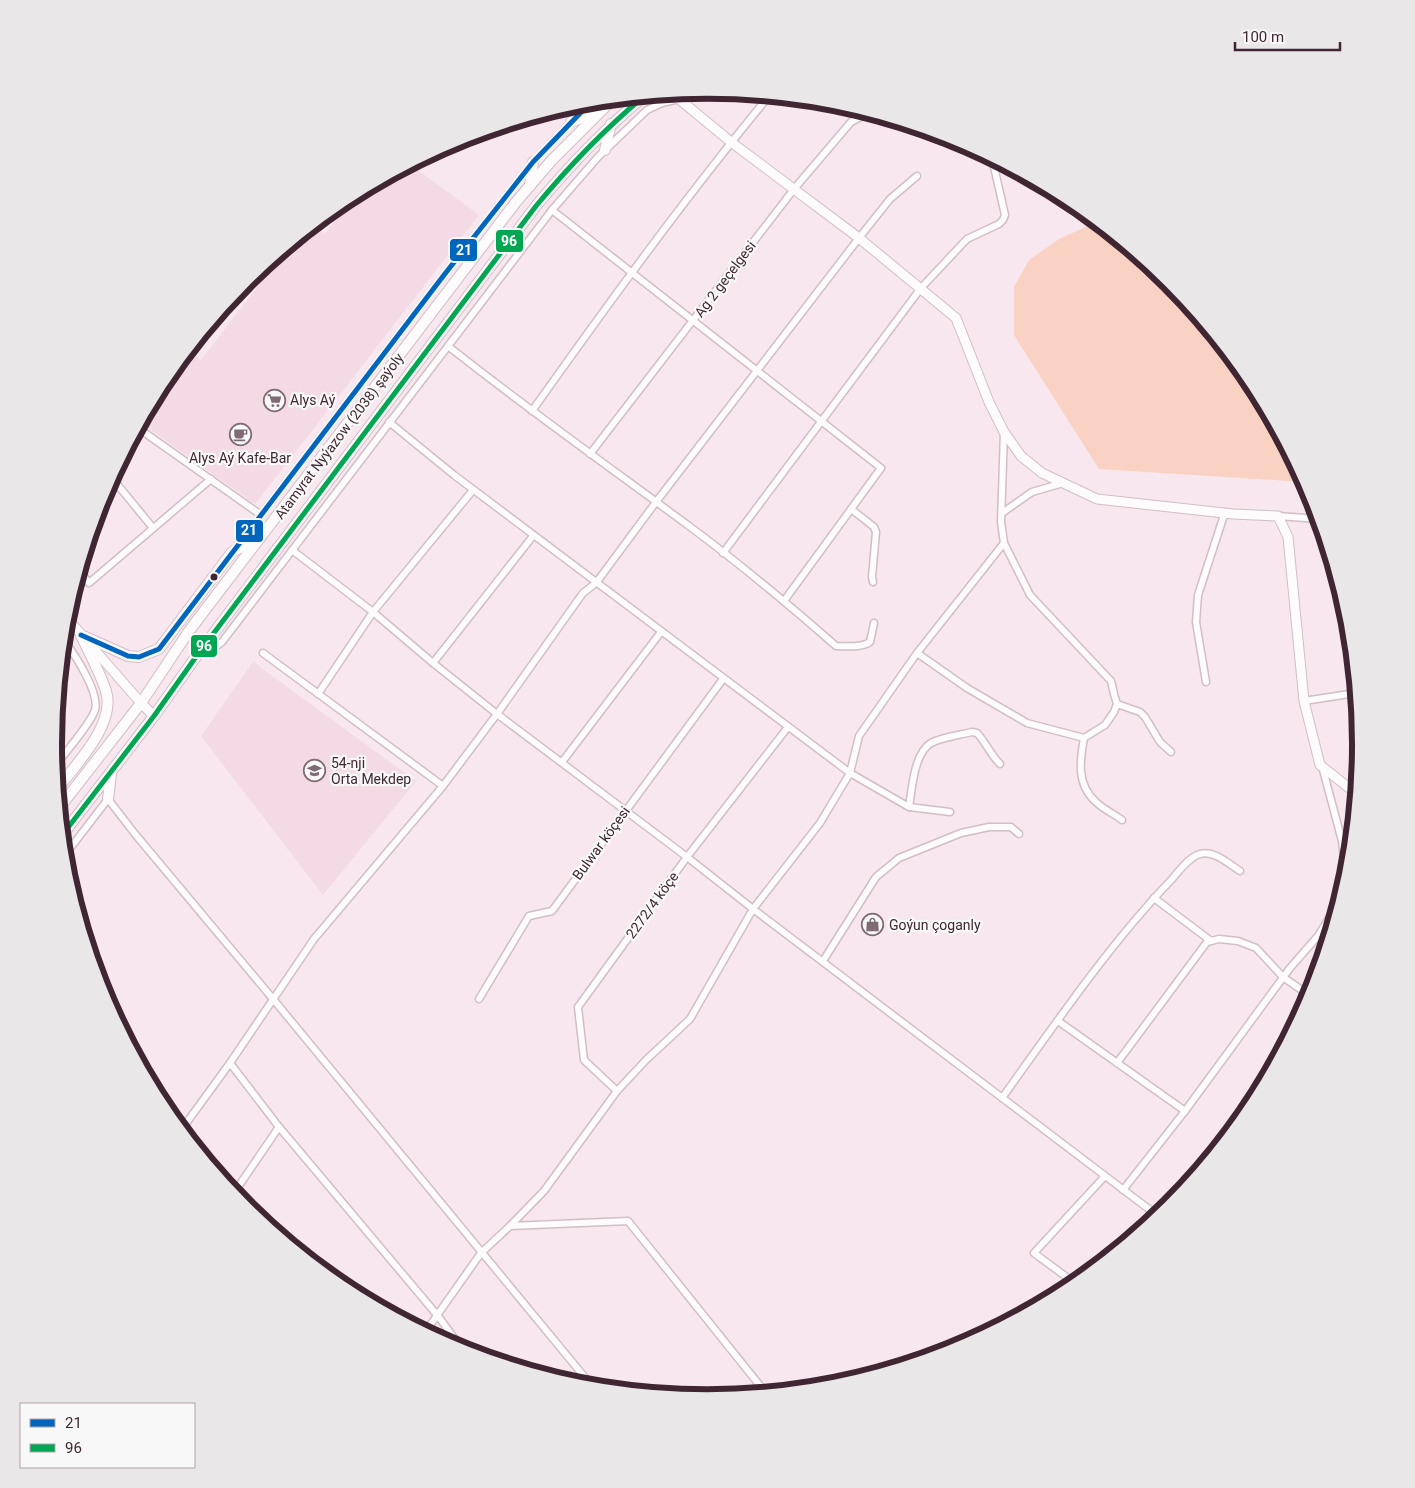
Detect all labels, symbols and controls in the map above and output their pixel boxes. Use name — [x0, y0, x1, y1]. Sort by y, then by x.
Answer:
scale bar — [1235, 20, 1340, 52]
text: 100 m — [1242, 28, 1284, 46]
line badge: 96 — [495, 229, 524, 253]
text: 96 — [501, 233, 517, 249]
line badge: 21 — [449, 238, 478, 262]
street label: Ag 2 geçelgesi — [691, 238, 759, 320]
text: 21 — [456, 242, 472, 258]
street label: Atamyrat Nyýazow (2038) şaýoly — [271, 350, 408, 523]
supermarket icon: Alys Aý — [262, 388, 286, 412]
place label: Alys Aý — [290, 392, 336, 408]
cafe icon: Alys Aý Kafe-Bar — [228, 423, 252, 447]
place label: Alys Aý Kafe-Bar — [189, 450, 291, 466]
line badge: 21 — [235, 519, 264, 543]
text: 21 — [241, 522, 257, 538]
unlabelled marker — [209, 572, 219, 582]
line badge: 96 — [190, 634, 218, 658]
text: 96 — [196, 638, 212, 654]
place label: 54-nji Orta Mekdep — [331, 755, 411, 787]
school or university icon: 54-nji Orta Mekdep — [303, 759, 327, 783]
street label: Bulwar köçesi — [569, 803, 633, 883]
street label: 2272/4 köçe — [622, 869, 682, 941]
shop icon: Goýun çoganly — [861, 913, 885, 937]
place label: Goýun çoganly — [889, 917, 981, 933]
legend — [20, 1403, 195, 1468]
text: 21 — [65, 1414, 82, 1432]
text: 96 — [65, 1439, 82, 1457]

